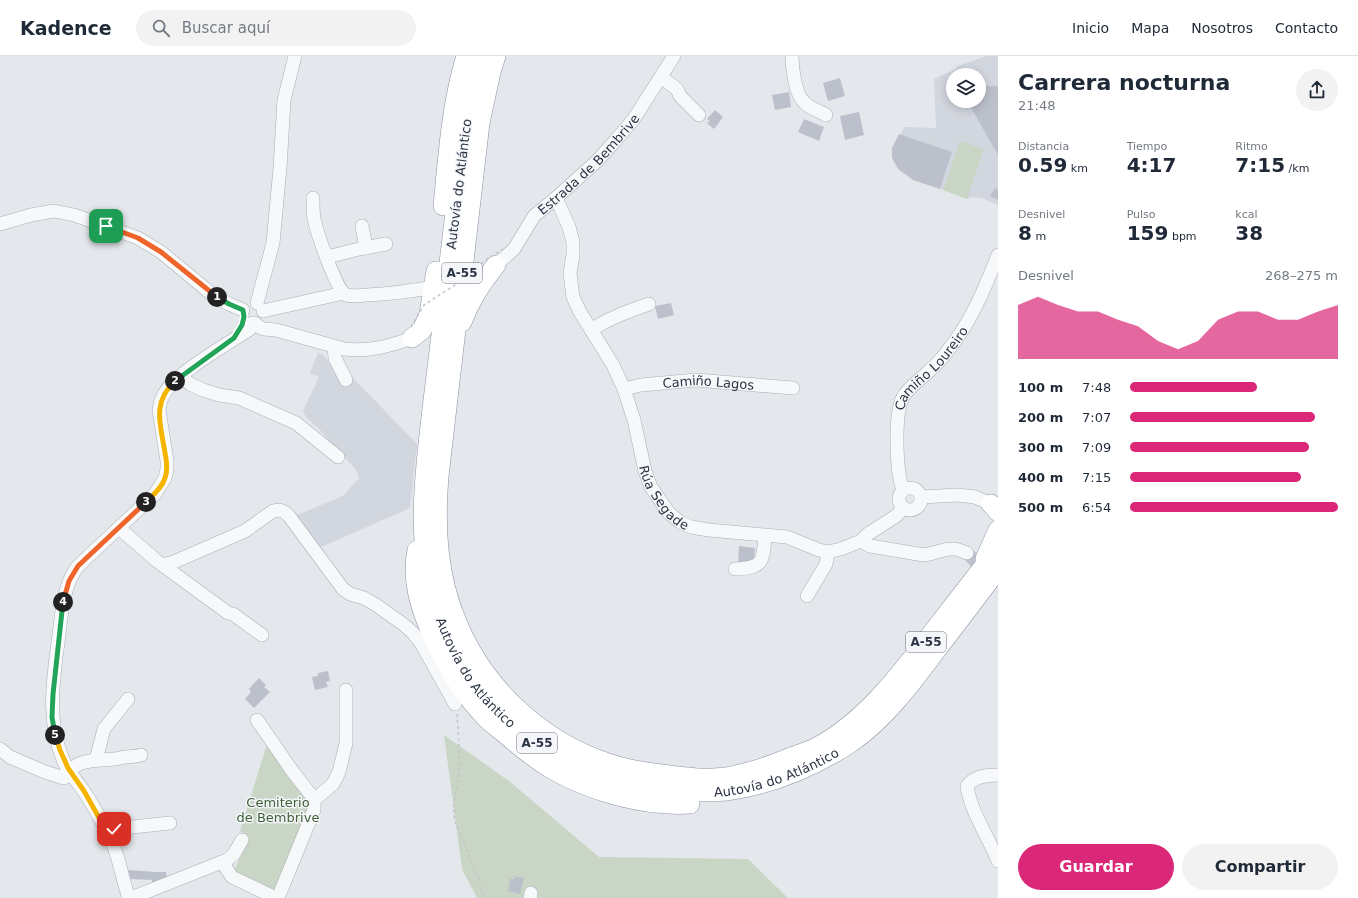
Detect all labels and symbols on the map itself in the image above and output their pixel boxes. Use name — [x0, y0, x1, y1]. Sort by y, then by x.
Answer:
street label: Estrada de Bembrive — [535, 111, 642, 217]
street label: Autovía do Atlántico — [444, 118, 474, 250]
pin — [89, 209, 123, 243]
road number: A-55 — [442, 263, 482, 283]
pin: 1 — [207, 287, 227, 307]
street label: Camiño Loureiro — [892, 323, 971, 412]
pin: 2 — [165, 371, 185, 391]
street label: Camiño Lagos — [662, 372, 755, 392]
street label: Rúa Segade — [636, 464, 691, 533]
pin: 3 — [136, 492, 156, 512]
pin: 4 — [53, 592, 73, 612]
street label: Autovía do Atlántico — [433, 615, 519, 731]
road number: A-55 — [906, 632, 946, 652]
pin: 5 — [45, 725, 65, 745]
road number: A-55 — [517, 733, 557, 753]
street label: Autovía do Atlántico — [713, 745, 841, 799]
park label: Cemiterio de Bembrive — [237, 795, 319, 825]
pin — [97, 812, 131, 846]

